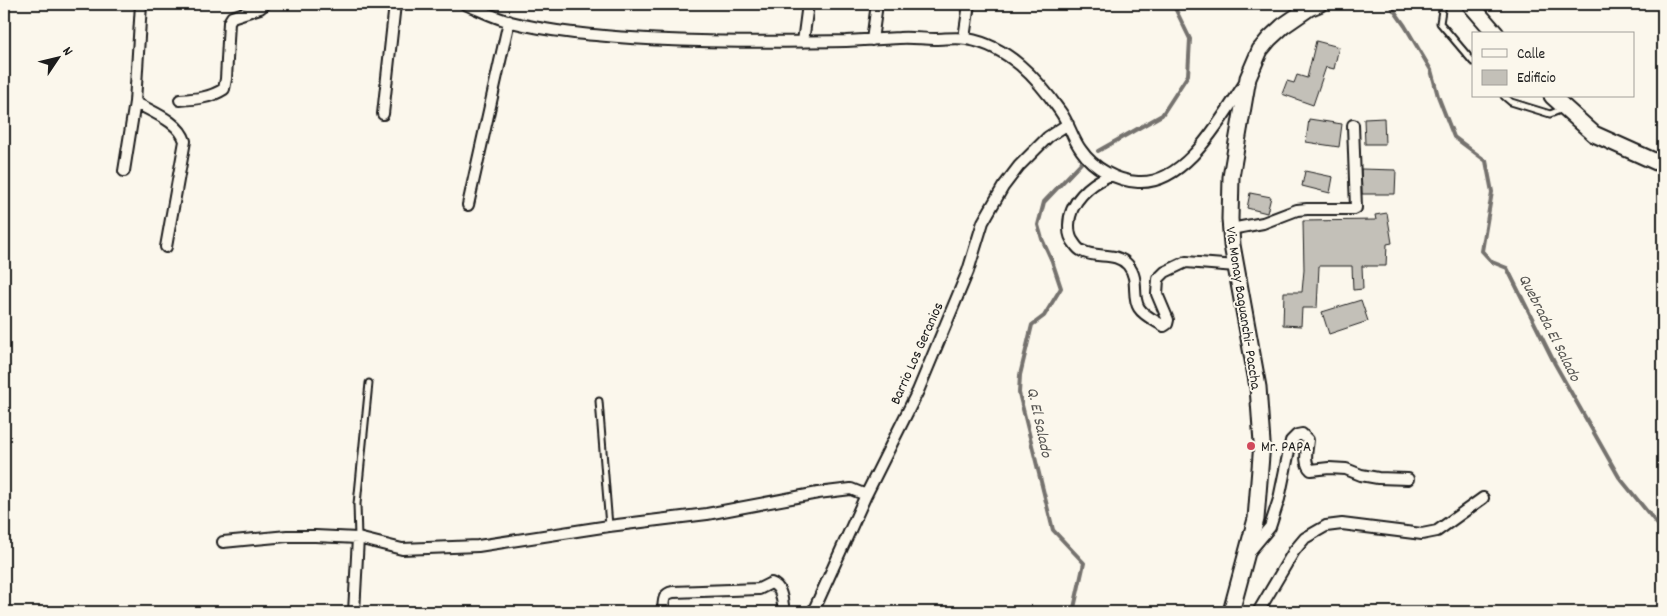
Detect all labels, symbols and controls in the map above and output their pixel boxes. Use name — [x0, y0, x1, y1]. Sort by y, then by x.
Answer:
north arrow — [32, 32, 82, 82]
legend — [1472, 32, 1634, 98]
text: N — [57, 43, 77, 60]
text: Calle — [1517, 44, 1546, 66]
text: Edificio — [1517, 68, 1556, 90]
street label: Via Monay Baguanchi- Paccha — [1218, 225, 1266, 392]
water label: Quebrada El Salado — [1512, 271, 1586, 386]
street label: Barrio Los Geranios — [885, 299, 950, 409]
water label: Q. El Salado — [1020, 385, 1057, 460]
place label: Mr. PAPA — [1261, 437, 1311, 459]
marker: Mr. PAPA — [1245, 440, 1257, 452]

